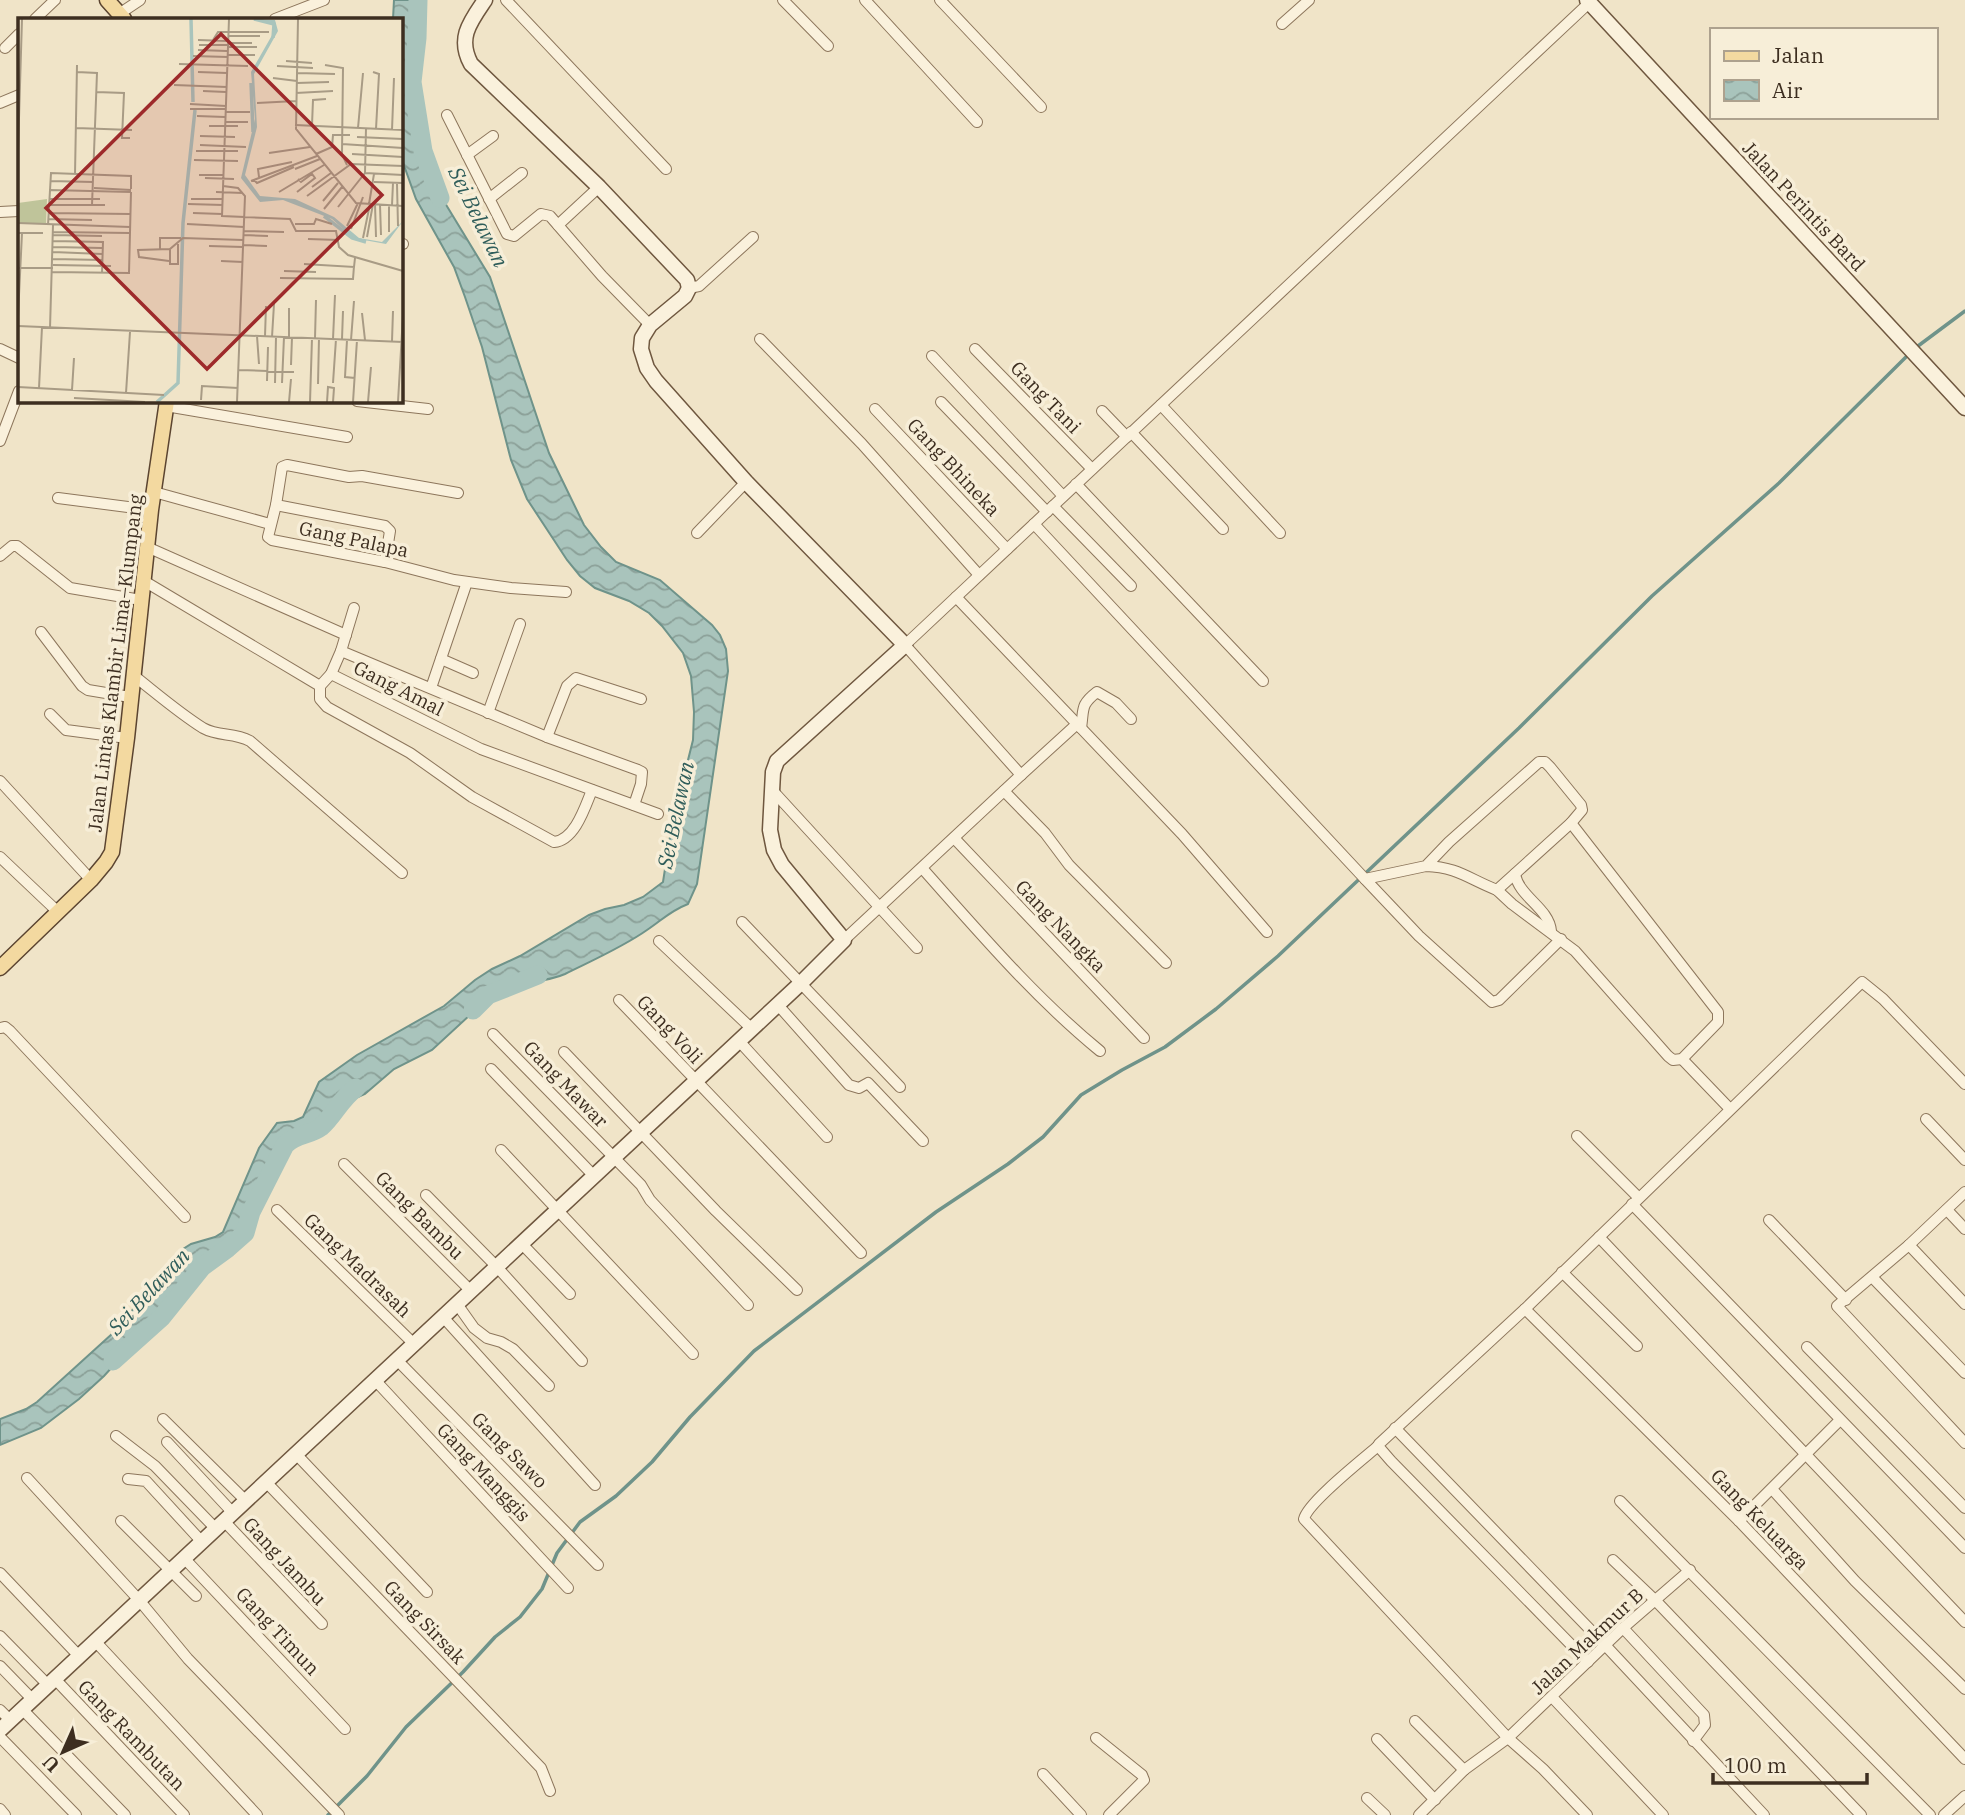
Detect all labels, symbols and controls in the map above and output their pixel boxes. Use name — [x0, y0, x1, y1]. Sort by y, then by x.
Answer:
inset map — [18, 18, 402, 402]
legend — [1710, 28, 1937, 119]
text: Jalan — [1772, 41, 1824, 69]
text: Air — [1772, 76, 1803, 104]
street label: Jalan Perintis Bard — [1738, 136, 1870, 276]
water label: Sei Belawan — [442, 161, 515, 272]
street label: Gang Tani — [1006, 356, 1086, 438]
street label: Gang Bhineka — [902, 413, 1006, 521]
street label: Jalan Lintas Klambir Lima–Klumpang — [82, 492, 148, 833]
street label: Gang Palapa — [297, 516, 411, 562]
street label: Gang Amal — [350, 655, 449, 721]
water label: Sei Belawan — [650, 759, 700, 872]
street label: Gang Nangka — [1011, 874, 1111, 978]
street label: Gang Voli — [632, 990, 708, 1068]
street label: Gang Mawar — [519, 1036, 614, 1133]
street label: Gang Bambu — [371, 1166, 469, 1264]
street label: Gang Madrasah — [299, 1208, 417, 1322]
water label: Sei Belawan — [100, 1242, 196, 1341]
street label: Gang Sawo — [467, 1407, 553, 1493]
street label: Gang Manggis — [432, 1418, 536, 1526]
street label: Gang Keluarga — [1706, 1463, 1814, 1575]
street label: Gang Jambu — [238, 1512, 332, 1610]
street label: Gang Sirsak — [379, 1575, 471, 1669]
street label: Gang Timun — [231, 1582, 325, 1680]
street label: Jalan Makmur B — [1526, 1583, 1648, 1699]
street label: Gang Rambutan — [73, 1675, 191, 1795]
north arrow — [28, 1717, 98, 1787]
scale bar — [1713, 1742, 1867, 1786]
text: U — [37, 1750, 65, 1778]
text: 100 m — [1724, 1751, 1787, 1779]

